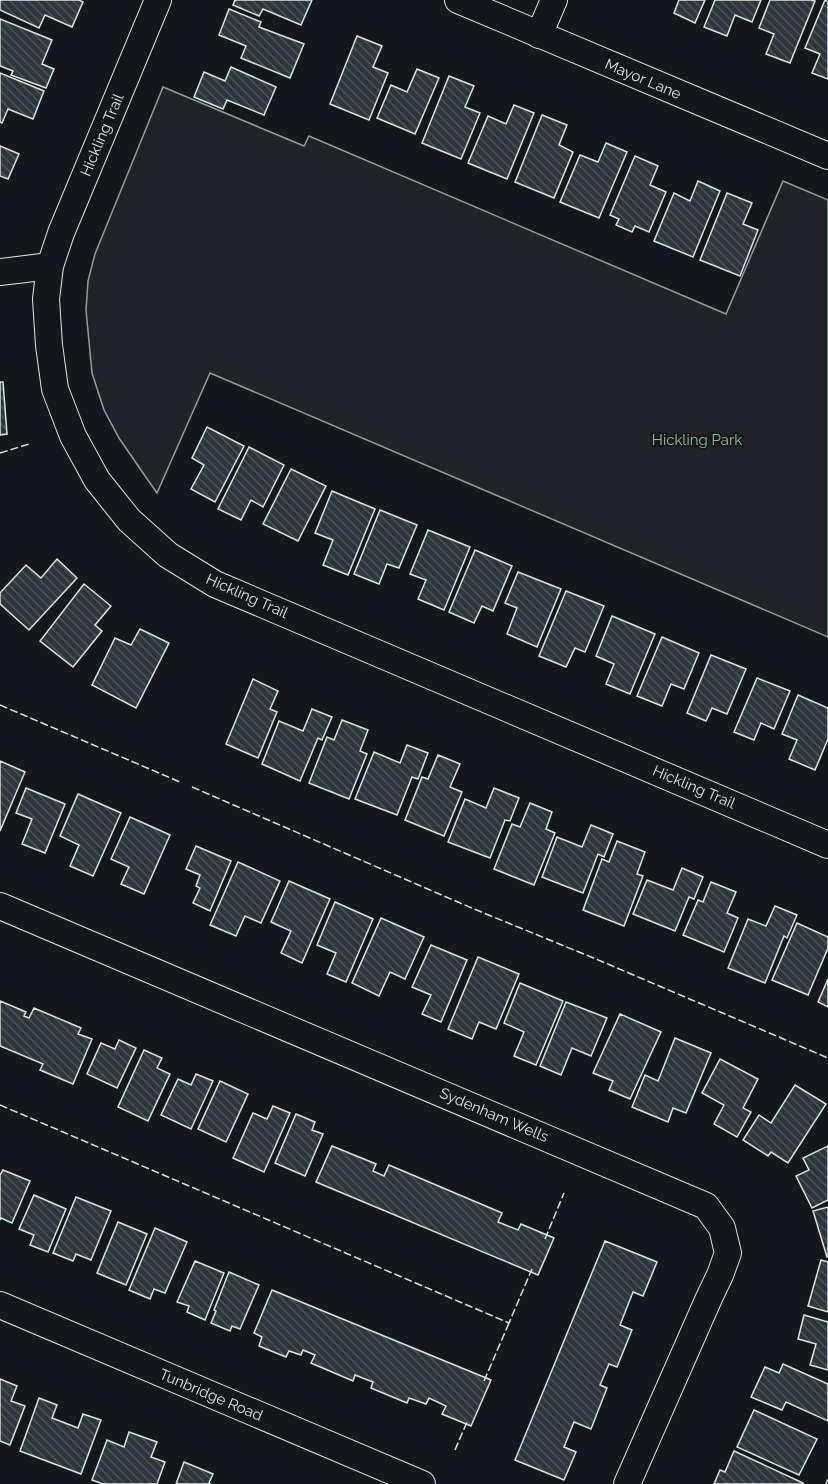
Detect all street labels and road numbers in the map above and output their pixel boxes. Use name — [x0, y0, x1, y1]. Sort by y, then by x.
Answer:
street label: Mayor Lane — [602, 55, 684, 103]
street label: Hickling Trail — [77, 90, 128, 179]
street label: Hickling Trail — [203, 570, 292, 622]
street label: Hickling Trail — [650, 762, 739, 813]
street label: Sydenham Wells — [437, 1084, 551, 1146]
street label: Tunbridge Road — [157, 1365, 265, 1425]

